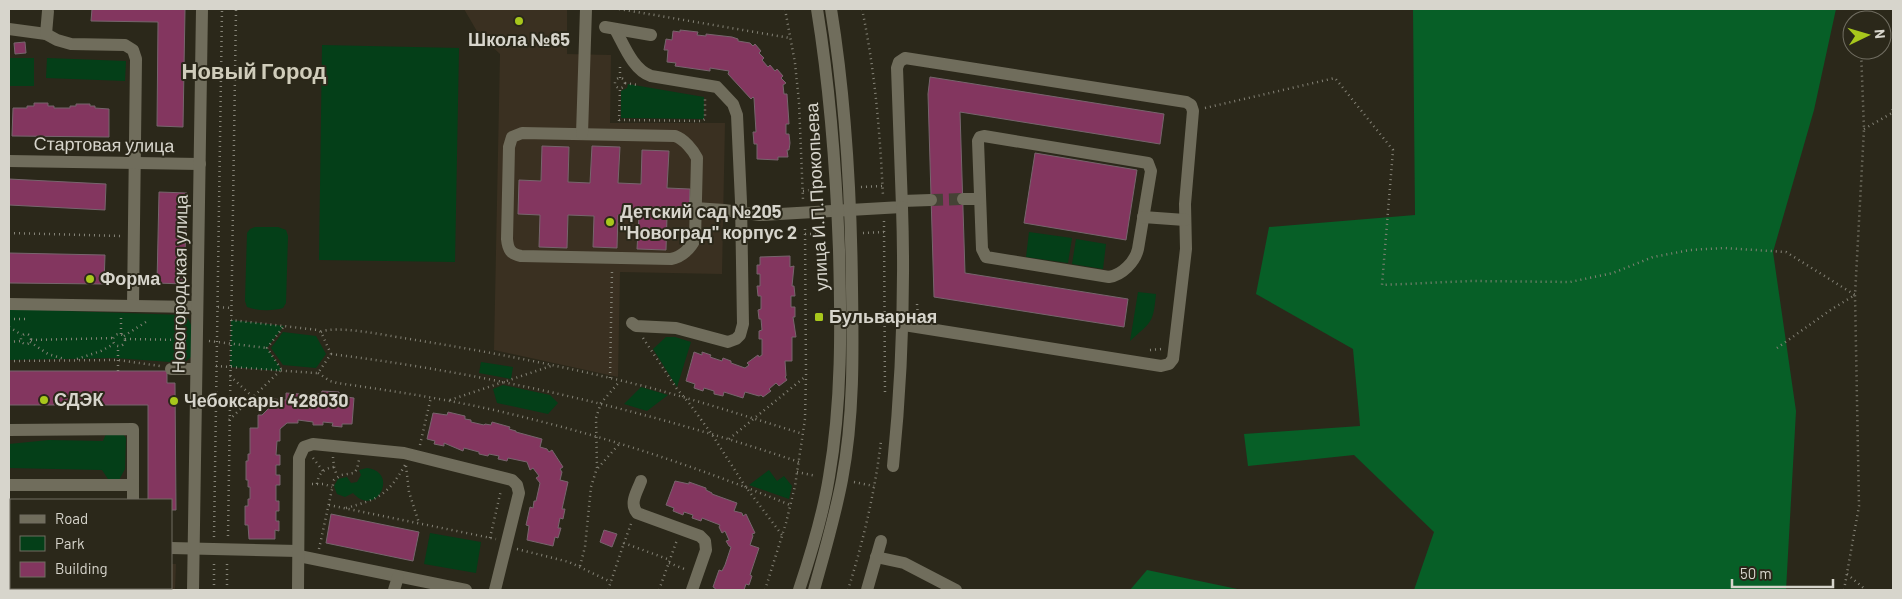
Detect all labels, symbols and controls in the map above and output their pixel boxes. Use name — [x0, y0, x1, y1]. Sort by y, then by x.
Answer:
north arrow — [1842, 10, 1892, 60]
marker: Школа №65 — [513, 15, 525, 27]
place label: Школа №65 — [468, 28, 570, 50]
text: N — [1872, 28, 1889, 39]
district label: Новый Город — [182, 57, 326, 84]
street label: улица И.П.Прокопьева — [800, 101, 832, 292]
street label: Стартовая улица — [33, 132, 176, 156]
street label: Новогородская улица — [166, 193, 192, 374]
place label: Детский сад №205 "Новоград" корпус 2 — [620, 200, 797, 243]
marker: Детский сад №205 "Новоград" корпус 2 — [604, 216, 616, 228]
place label: Форма — [100, 267, 161, 289]
marker: Форма — [84, 273, 96, 285]
place label: Бульварная — [829, 305, 937, 327]
marker: Бульварная — [813, 311, 825, 323]
place label: СДЭК — [54, 388, 104, 410]
place label: Чебоксары 428030 — [184, 389, 348, 411]
marker: СДЭК — [38, 394, 50, 406]
marker: Чебоксары 428030 — [168, 395, 180, 407]
legend — [10, 499, 172, 589]
text: Road — [55, 509, 88, 527]
text: Park — [55, 534, 85, 552]
scale bar — [1732, 556, 1833, 588]
text: Building — [55, 559, 108, 577]
text: 50 m — [1740, 564, 1772, 582]

